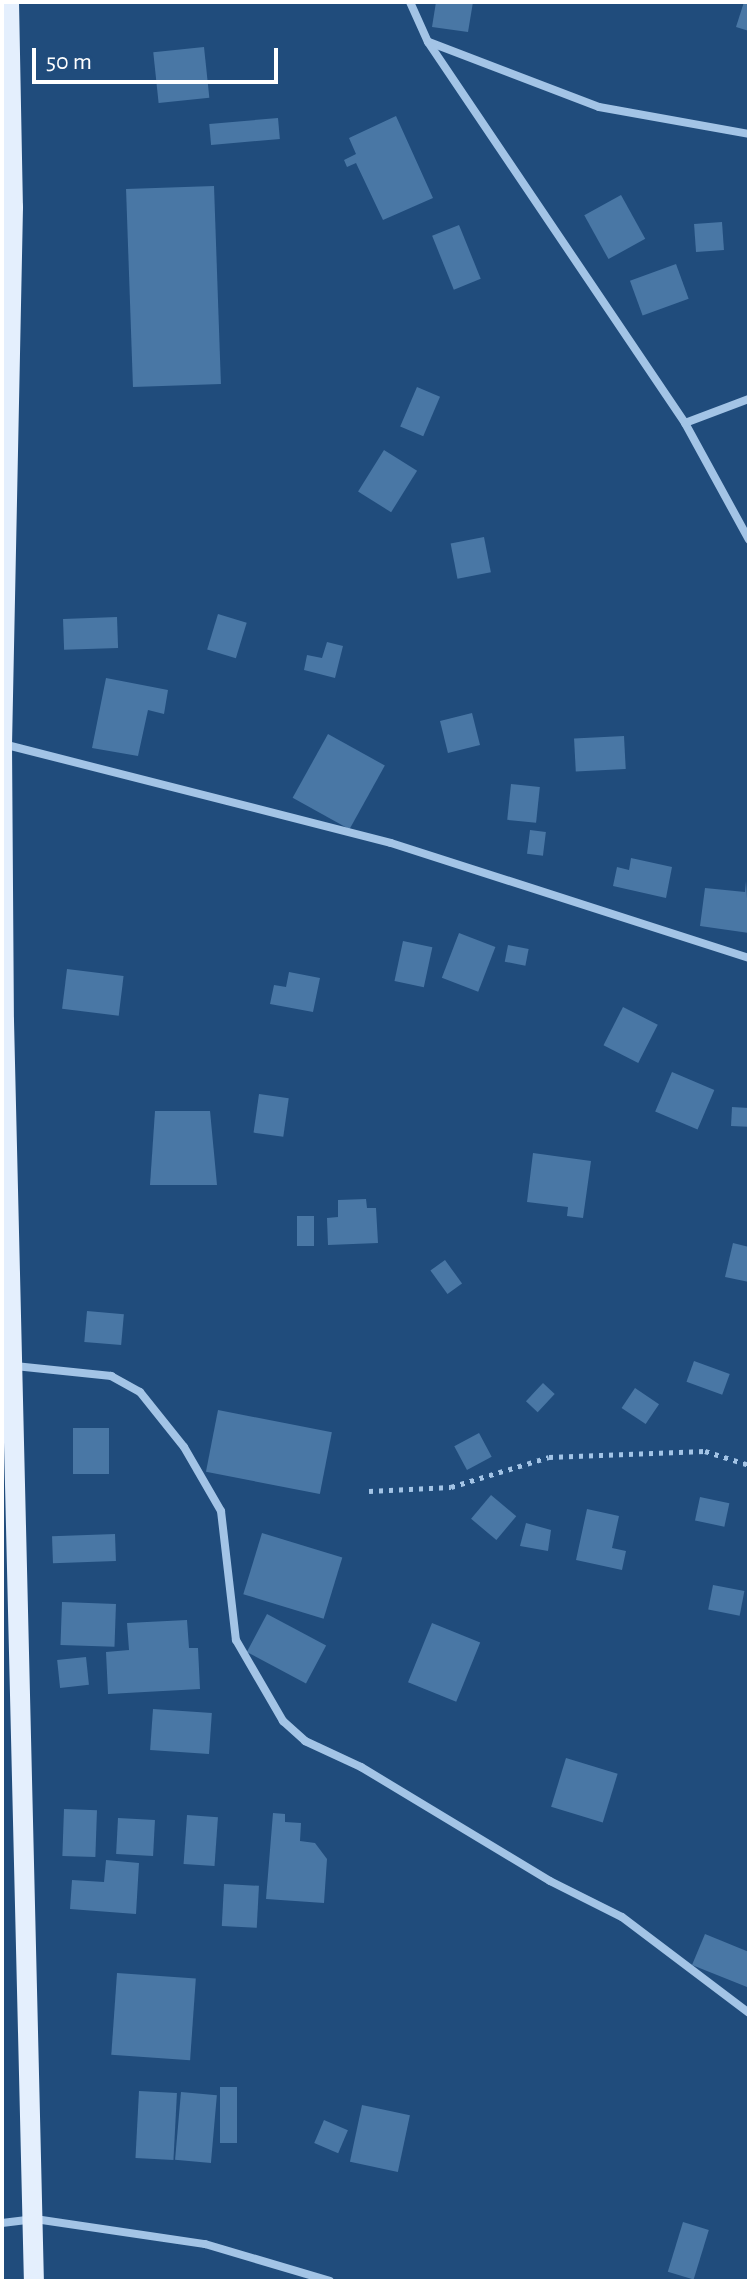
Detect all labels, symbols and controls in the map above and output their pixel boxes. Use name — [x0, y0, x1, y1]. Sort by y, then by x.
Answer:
scale bar — [36, 32, 282, 82]
text: 50 m — [46, 50, 92, 74]

